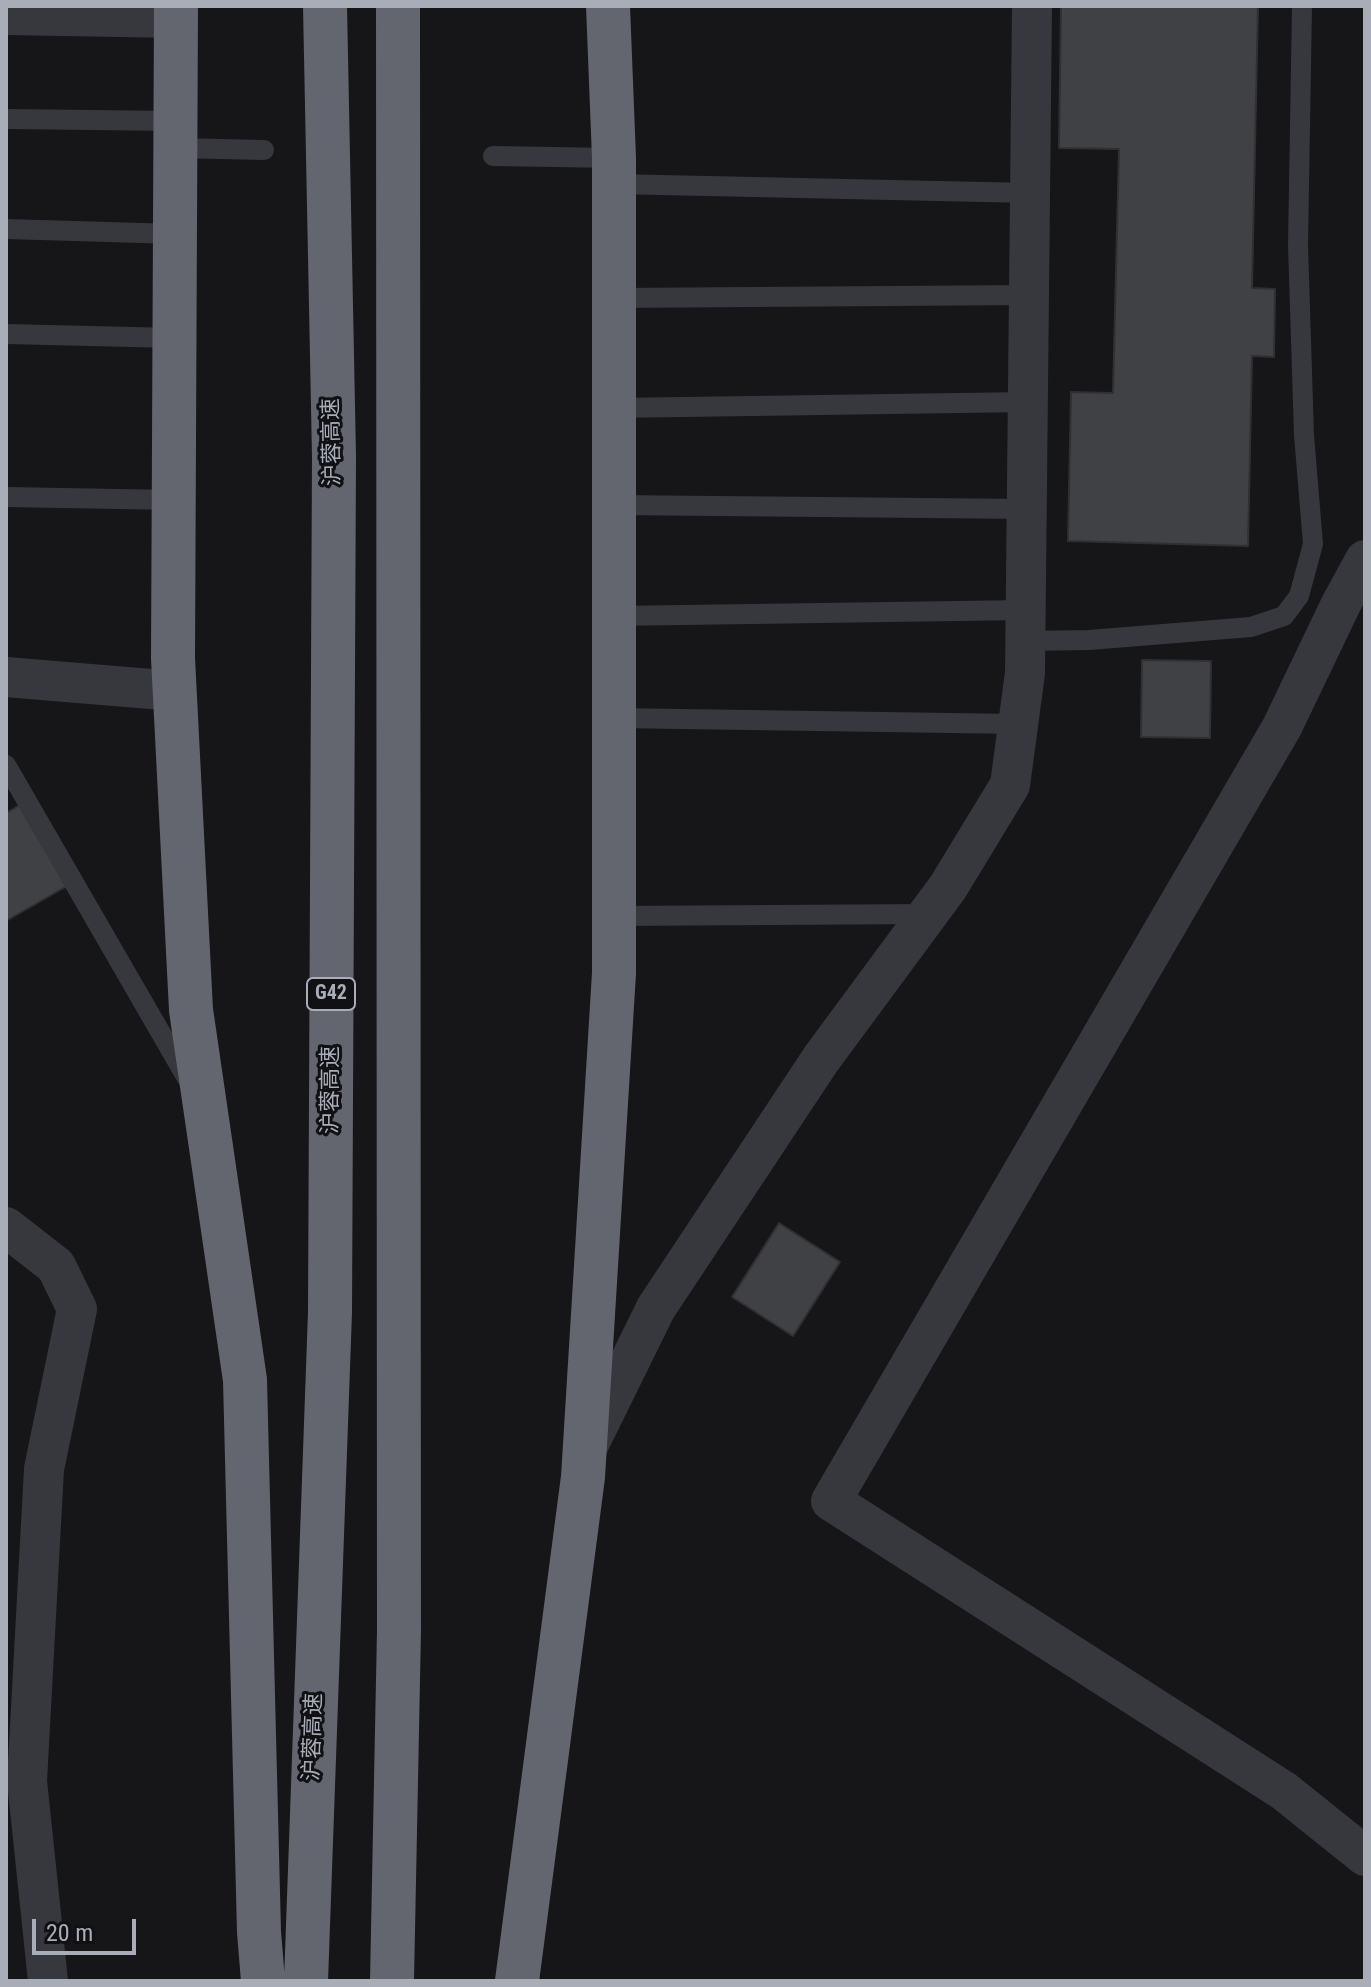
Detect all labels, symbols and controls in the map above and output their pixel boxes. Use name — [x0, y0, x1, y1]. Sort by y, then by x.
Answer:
street label: 沪蓉高速 — [319, 398, 347, 486]
road number: G42 — [307, 978, 355, 1010]
street label: 沪蓉高速 — [318, 1046, 344, 1134]
street label: 沪蓉高速 — [299, 1693, 329, 1781]
scale bar — [36, 1903, 140, 1953]
text: 20 m — [46, 1919, 93, 1947]

